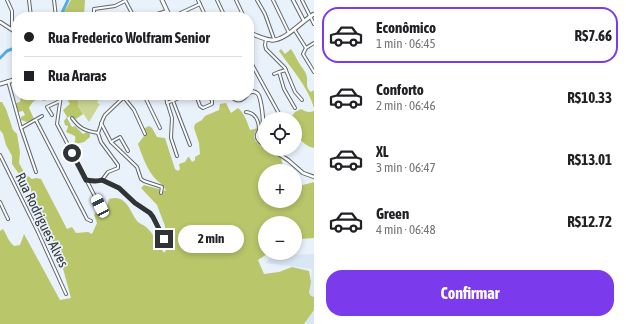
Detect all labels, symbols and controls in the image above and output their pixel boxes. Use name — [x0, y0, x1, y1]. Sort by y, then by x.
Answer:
icon: car — [328, 17, 364, 53]
text: Econômico — [376, 19, 436, 36]
text: R$7.66 — [574, 27, 612, 44]
text: Rua Frederico Wolfram Senior — [48, 29, 210, 46]
text: 1 min · 06:45 — [376, 36, 436, 51]
text: Rua Araras — [48, 67, 107, 84]
icon: car — [328, 79, 364, 115]
text: Conforto — [376, 81, 424, 98]
text: R$10.33 — [567, 89, 612, 106]
text: 2 min · 06:46 — [376, 98, 436, 113]
map controls — [258, 112, 302, 260]
button: locate — [258, 112, 302, 156]
icon: car — [328, 141, 364, 177]
text: XL — [376, 143, 389, 160]
route start — [63, 144, 81, 162]
text: R$13.01 — [567, 151, 612, 168]
text: 3 min · 06:47 — [376, 160, 436, 175]
button: + — [258, 164, 302, 208]
street label: Rua Rodrigues Alves — [12, 170, 72, 270]
car — [89, 193, 111, 219]
icon: car — [328, 203, 364, 239]
text: Green — [376, 205, 409, 222]
text: R$12.72 — [567, 213, 612, 230]
button: − — [258, 216, 302, 260]
text: 4 min · 06:48 — [376, 222, 436, 237]
callout: 2 min — [178, 225, 244, 253]
route end — [155, 230, 173, 248]
text: 2 min — [198, 231, 224, 246]
button: Confirmar — [326, 270, 614, 316]

